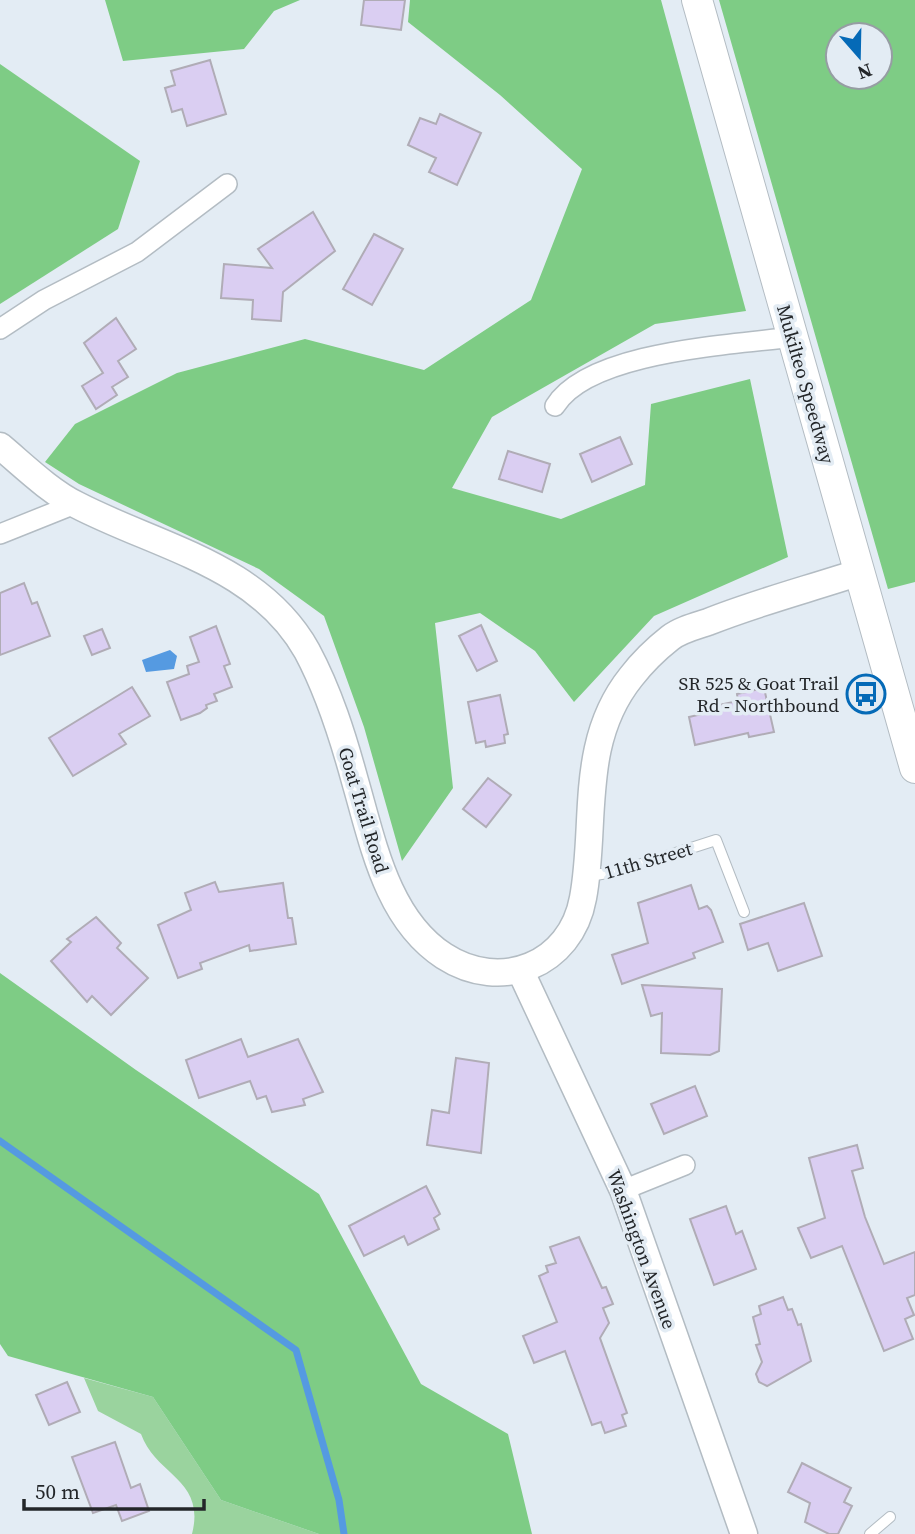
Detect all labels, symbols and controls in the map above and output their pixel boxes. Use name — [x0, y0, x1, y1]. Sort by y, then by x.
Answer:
north arrow — [824, 21, 894, 91]
text: N — [854, 57, 876, 87]
street label: Mukilteo Speedway — [771, 301, 841, 467]
place label: SR 525 & Goat Trail Rd - Northbound — [679, 670, 839, 718]
bus stop icon: SR 525 & Goat Trail Rd - Northbound — [845, 673, 887, 715]
street label: Goat Trail Road — [332, 744, 396, 876]
street label: 11th Street — [601, 835, 696, 885]
street label: Washington Avenue — [601, 1166, 683, 1332]
scale bar — [24, 1468, 205, 1512]
text: 50 m — [35, 1477, 80, 1506]

